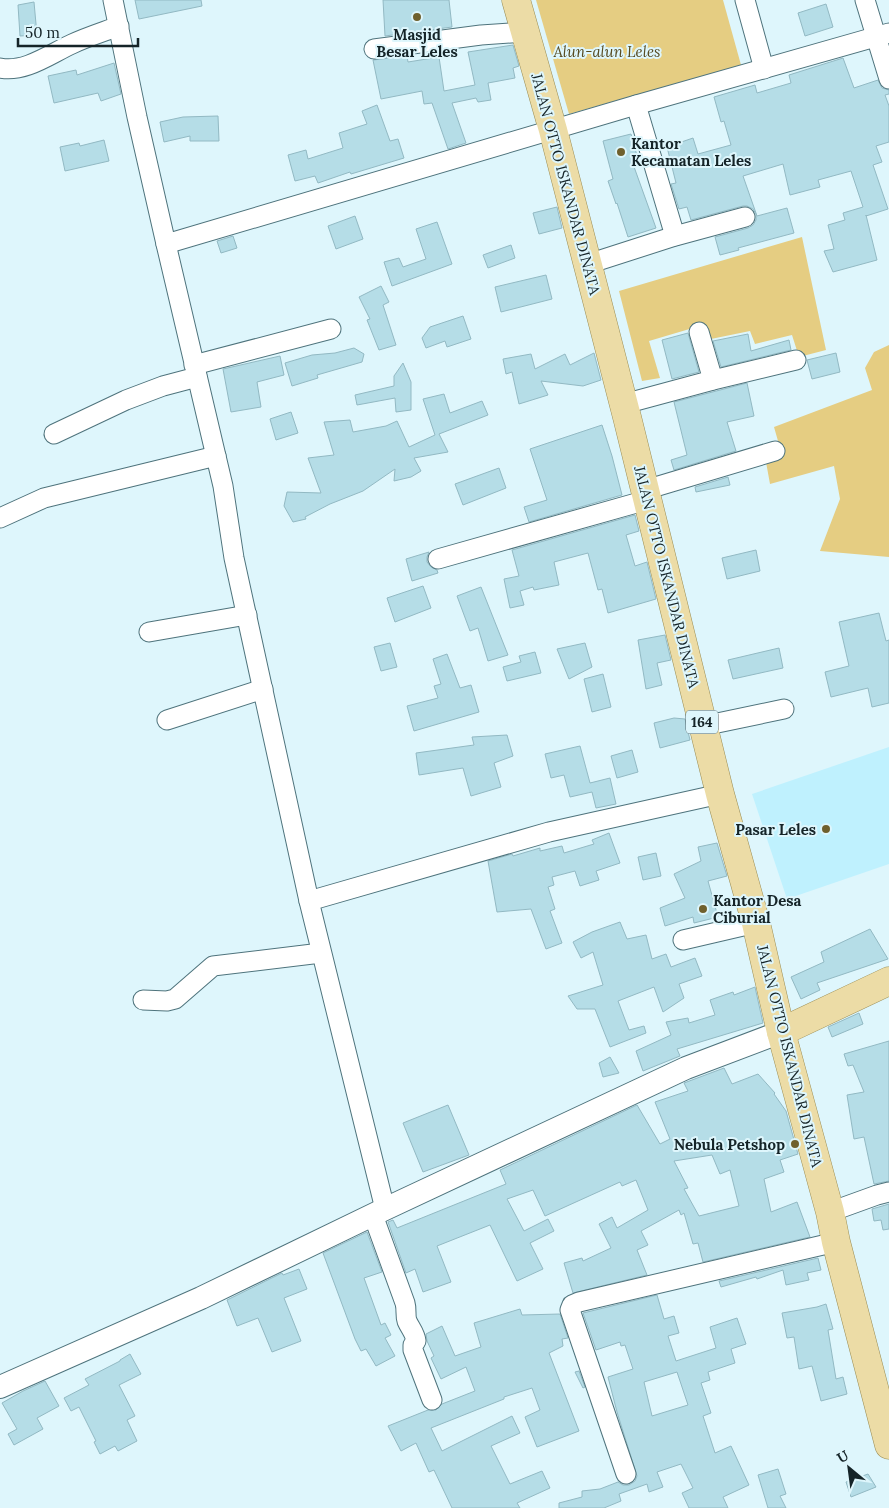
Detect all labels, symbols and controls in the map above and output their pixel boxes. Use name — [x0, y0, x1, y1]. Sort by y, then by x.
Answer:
marker: Masjid Besar Leles — [411, 11, 423, 23]
scale bar — [18, 15, 138, 47]
text: 50 m — [25, 23, 60, 42]
place label: Masjid Besar Leles — [376, 25, 458, 61]
park label: Alun-alun Leles — [552, 42, 661, 61]
street label: JALAN OTTO ISKANDAR DINATA — [527, 70, 605, 297]
place label: Kantor Kecamatan Leles — [631, 134, 751, 170]
marker: Kantor Kecamatan Leles — [615, 146, 627, 158]
street label: JALAN OTTO ISKANDAR DINATA — [630, 463, 704, 691]
road number: 164 — [686, 710, 718, 734]
place label: Pasar Leles — [735, 820, 816, 839]
marker: Pasar Leles — [820, 823, 832, 835]
place label: Kantor Desa Ciburial — [713, 891, 802, 927]
marker: Kantor Desa Ciburial — [697, 903, 709, 915]
street label: JALAN OTTO ISKANDAR DINATA — [753, 942, 827, 1170]
place label: Nebula Petshop — [674, 1135, 785, 1154]
marker: Nebula Petshop — [789, 1138, 801, 1150]
north arrow — [824, 1443, 874, 1493]
text: U — [834, 1446, 852, 1467]

